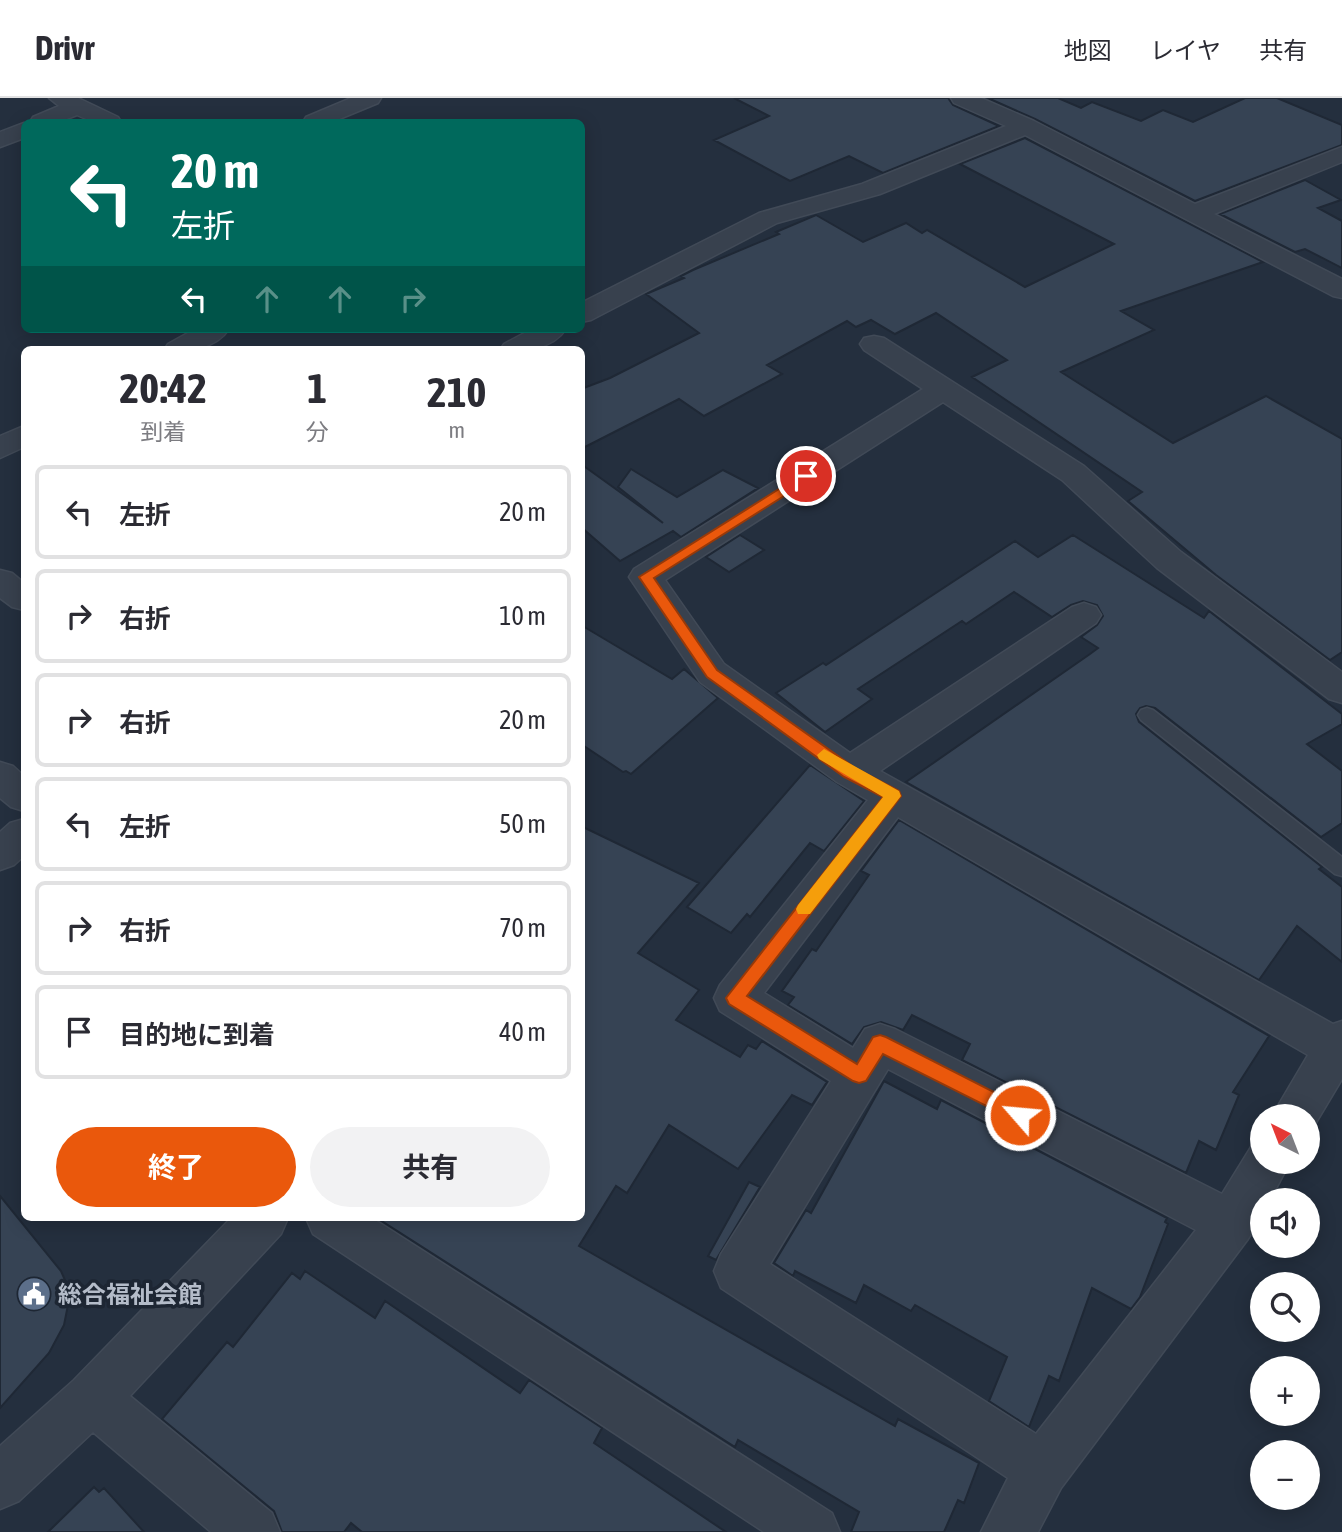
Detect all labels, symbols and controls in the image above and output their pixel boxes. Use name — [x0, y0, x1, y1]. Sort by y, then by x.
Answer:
text: Drivr — [35, 29, 94, 67]
text: 地図 — [1064, 37, 1112, 64]
text: レイヤ — [1150, 37, 1221, 64]
text: 共有 — [1259, 37, 1307, 64]
text: 20 m — [171, 142, 259, 198]
icon: left — [56, 147, 147, 238]
text: 左折 — [171, 207, 235, 244]
icon: left — [175, 280, 213, 318]
icon: ahead — [248, 280, 286, 318]
icon: ahead — [321, 280, 359, 318]
icon: right — [394, 280, 432, 318]
text: 20:42 — [120, 364, 207, 412]
text: 1 — [307, 364, 327, 412]
text: 210 — [427, 368, 486, 416]
text: m — [448, 417, 465, 443]
text: 到着 — [140, 419, 186, 445]
text: 分 — [306, 419, 329, 445]
pin — [776, 446, 836, 506]
icon: arrive — [787, 457, 825, 495]
icon: left — [60, 493, 98, 531]
text: 20 m — [499, 497, 546, 527]
text: 左折 — [119, 500, 171, 530]
icon: right — [60, 597, 98, 635]
text: 10 m — [499, 601, 546, 631]
text: 右折 — [119, 604, 171, 634]
icon: right — [60, 701, 98, 739]
text: 20 m — [499, 705, 546, 735]
text: 右折 — [119, 708, 171, 738]
icon: left — [60, 805, 98, 843]
text: 50 m — [499, 809, 546, 839]
text: 左折 — [119, 812, 171, 842]
icon: right — [60, 909, 98, 947]
text: 70 m — [499, 913, 546, 943]
text: 右折 — [119, 916, 171, 946]
icon: arrive — [60, 1013, 98, 1051]
text: 40 m — [499, 1017, 546, 1047]
text: 目的地に到着 — [119, 1020, 275, 1050]
position arrow — [983, 1078, 1057, 1152]
north arrow — [1250, 1104, 1320, 1174]
map controls — [1250, 1104, 1320, 1510]
button: 終了 — [56, 1127, 296, 1207]
button: 共有 — [310, 1127, 550, 1207]
button: sound — [1250, 1188, 1320, 1258]
button: search — [1250, 1272, 1320, 1342]
public building icon: 総合福祉会館 — [15, 1275, 53, 1313]
place label: 総合福祉会館 — [58, 1281, 202, 1308]
button: + — [1250, 1356, 1320, 1426]
button: − — [1250, 1440, 1320, 1510]

